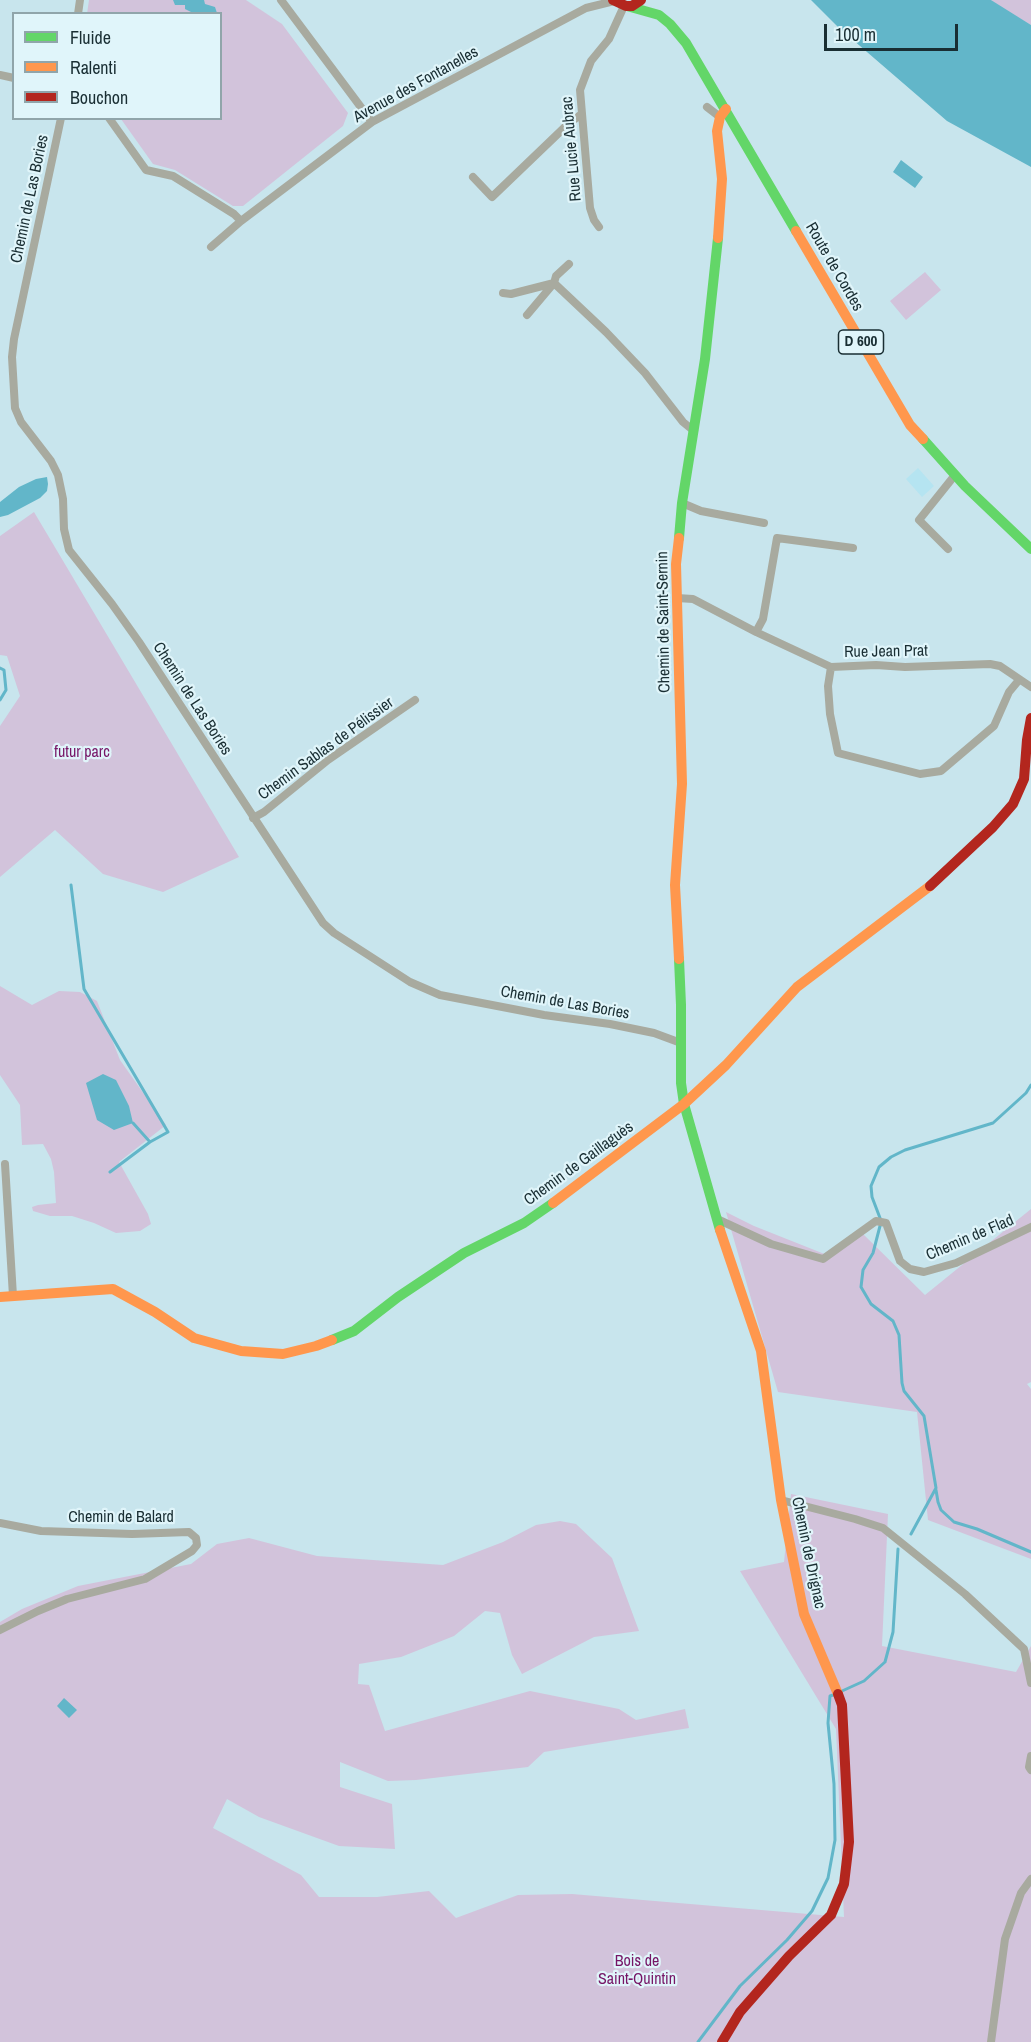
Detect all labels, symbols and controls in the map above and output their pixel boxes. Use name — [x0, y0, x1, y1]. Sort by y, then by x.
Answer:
legend — [12, 12, 222, 120]
scale bar — [827, 12, 960, 50]
text: 100 m — [835, 22, 876, 47]
text: Fluide — [70, 25, 111, 50]
street label: Avenue des Fontanelles — [350, 43, 482, 127]
text: Ralenti — [70, 55, 117, 80]
text: Bouchon — [70, 85, 128, 110]
street label: Rue Lucie Aubrac — [558, 96, 586, 202]
street label: Chemin de Las Bories — [7, 133, 53, 265]
street label: Route de Cordes — [801, 219, 867, 315]
road number: D 600 — [838, 330, 884, 354]
street label: Chemin de Saint-Sernin — [653, 551, 675, 693]
street label: Chemin de Las Bories — [148, 639, 236, 759]
street label: Rue Jean Prat — [844, 642, 928, 662]
street label: Chemin Sablas de Pélissier — [255, 693, 397, 805]
park label: futur parc — [54, 743, 110, 763]
street label: Chemin de Las Bories — [499, 982, 631, 1024]
street label: Chemin de Gaillaguès — [521, 1118, 637, 1210]
street label: Chemin de Flad — [923, 1211, 1017, 1265]
street label: Chemin de Drignac — [787, 1495, 829, 1611]
street label: Chemin de Balard — [68, 1508, 174, 1528]
park label: Bois de Saint-Quintin — [598, 1952, 676, 1990]

